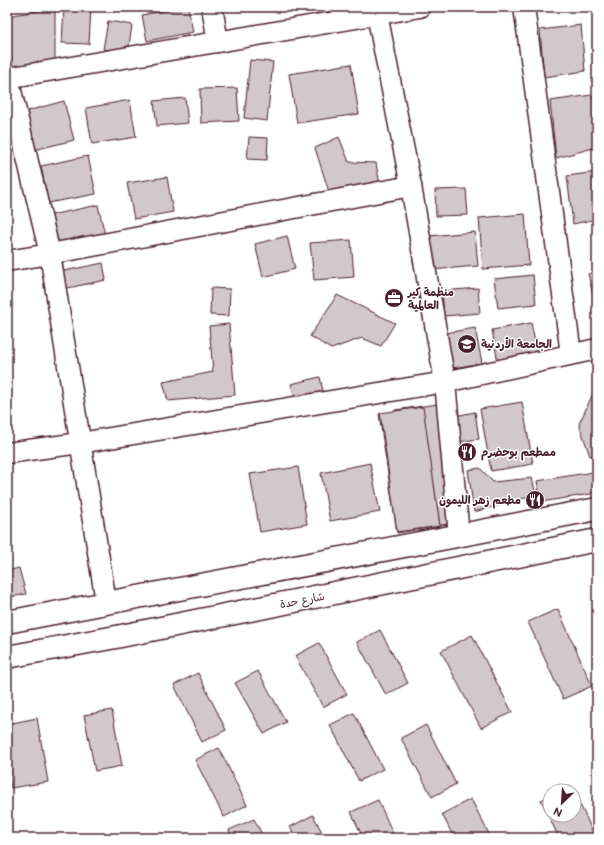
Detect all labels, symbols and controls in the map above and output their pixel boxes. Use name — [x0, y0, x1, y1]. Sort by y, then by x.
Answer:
place label: منظمة كير العالمية — [407, 286, 454, 312]
office icon: منظمة كير العالمية — [383, 287, 405, 309]
school or university icon: الجامعة الأردنية — [456, 333, 478, 355]
place label: الجامعة الأردنية — [481, 337, 552, 351]
restaurant icon: ممطعم بوحضرم — [456, 441, 478, 463]
place label: ممطعم بوحضرم — [481, 446, 556, 461]
restaurant icon: مطعم زهر الليمون — [524, 489, 546, 511]
place label: مطعم زهر الليمون — [439, 494, 521, 509]
street label: شارع حدة — [279, 590, 326, 613]
north arrow — [542, 783, 582, 823]
text: N — [551, 804, 564, 819]

